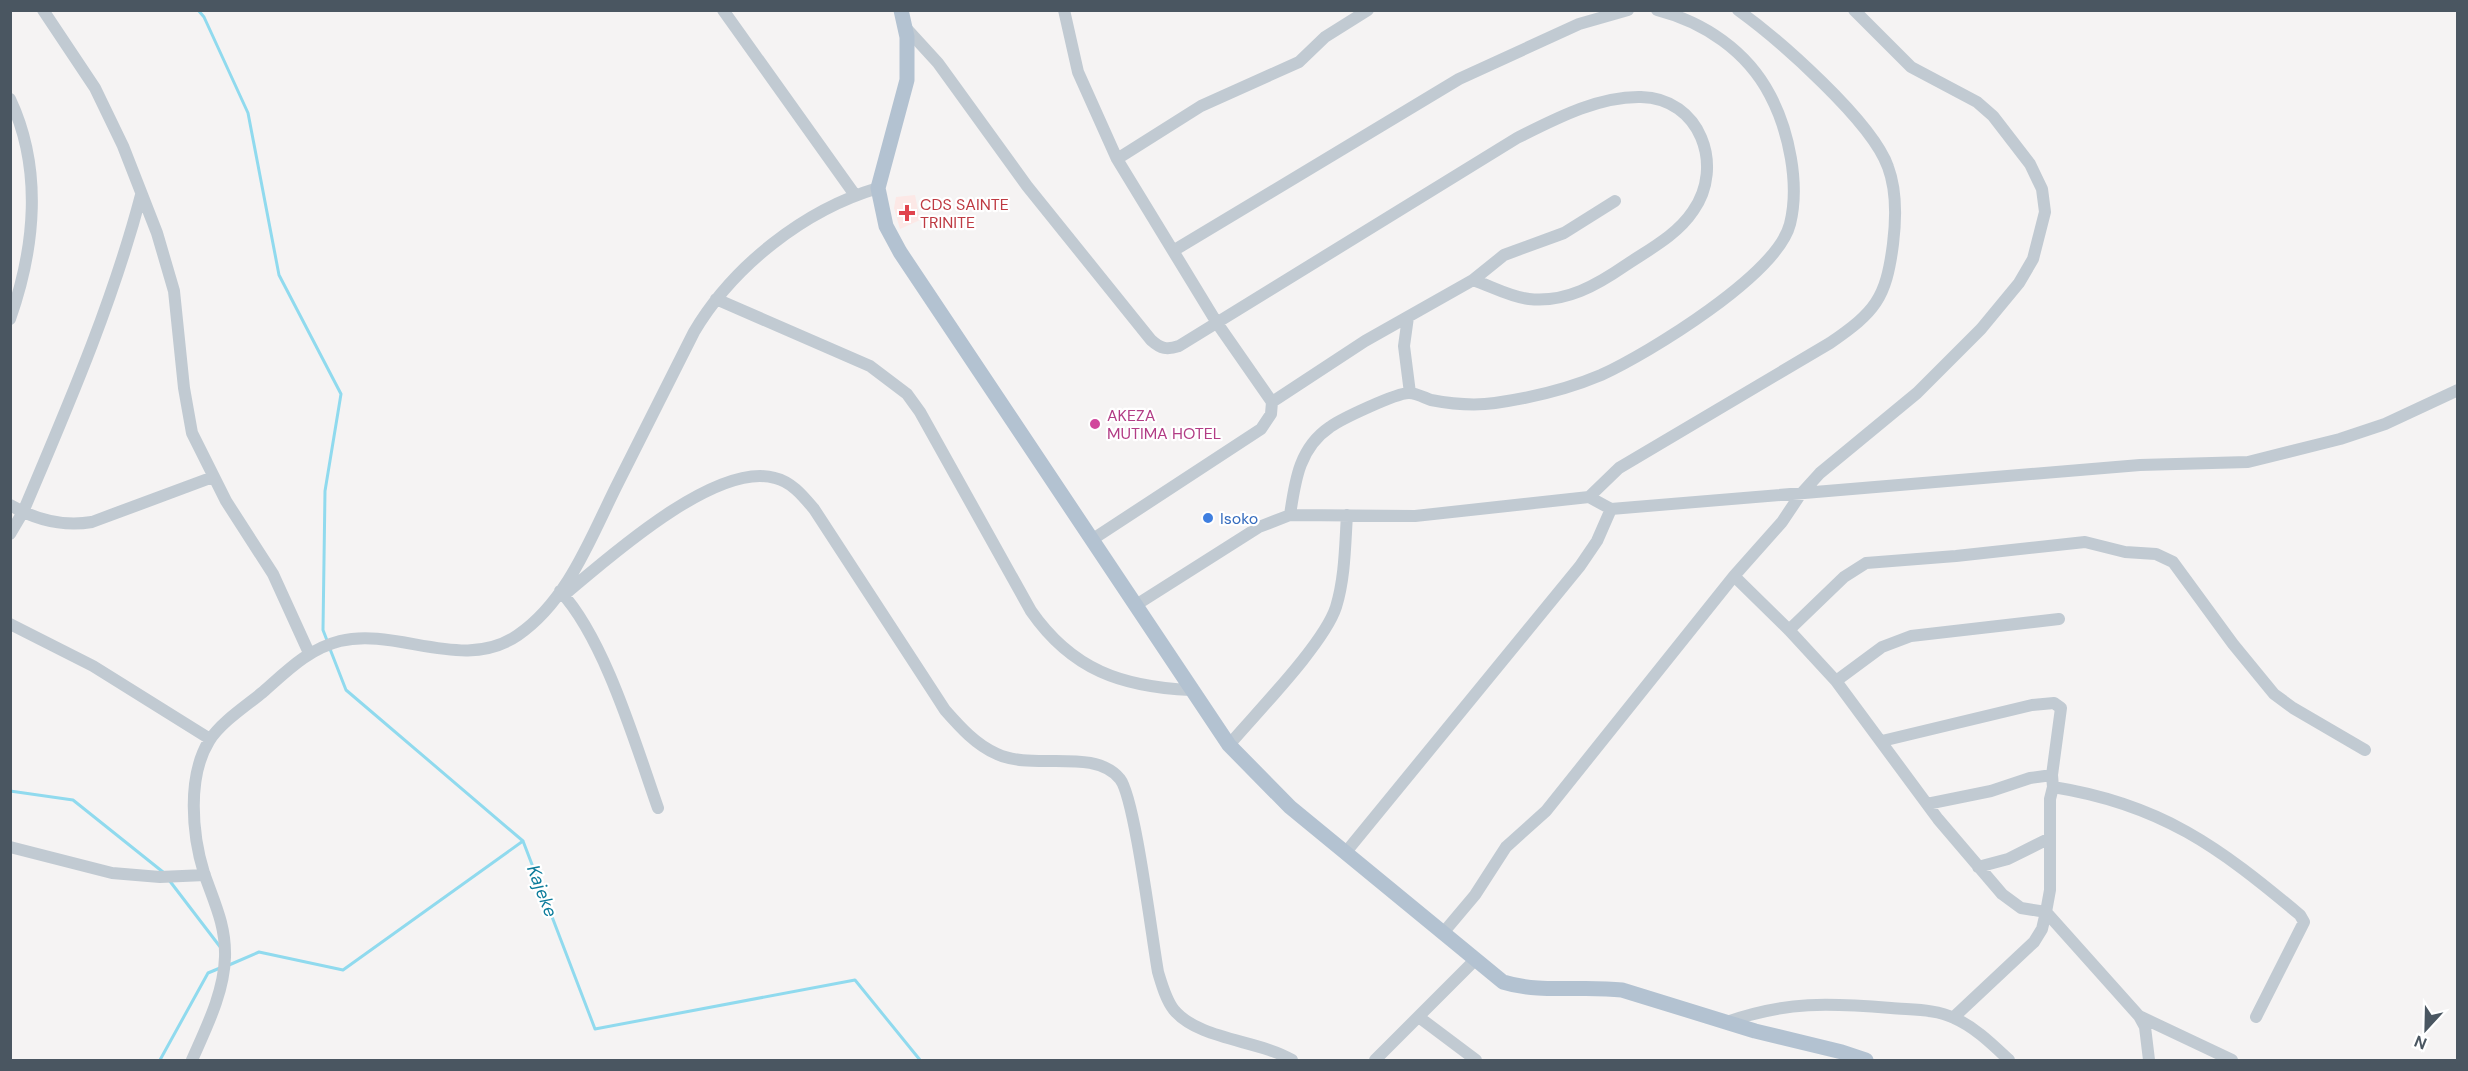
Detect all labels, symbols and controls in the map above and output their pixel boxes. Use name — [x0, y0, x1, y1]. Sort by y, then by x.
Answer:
place label: CDS SAINTE TRINITE — [920, 194, 1009, 233]
marker: CDS SAINTE TRINITE — [898, 204, 916, 222]
place label: AKEZA MUTIMA HOTEL — [1107, 405, 1221, 444]
marker: AKEZA MUTIMA HOTEL — [1088, 417, 1102, 431]
place label: Isoko — [1220, 508, 1258, 529]
marker: Isoko — [1201, 511, 1215, 525]
water label: Kajeke — [521, 861, 563, 921]
north arrow — [2396, 999, 2456, 1059]
text: N — [2411, 1031, 2430, 1054]

